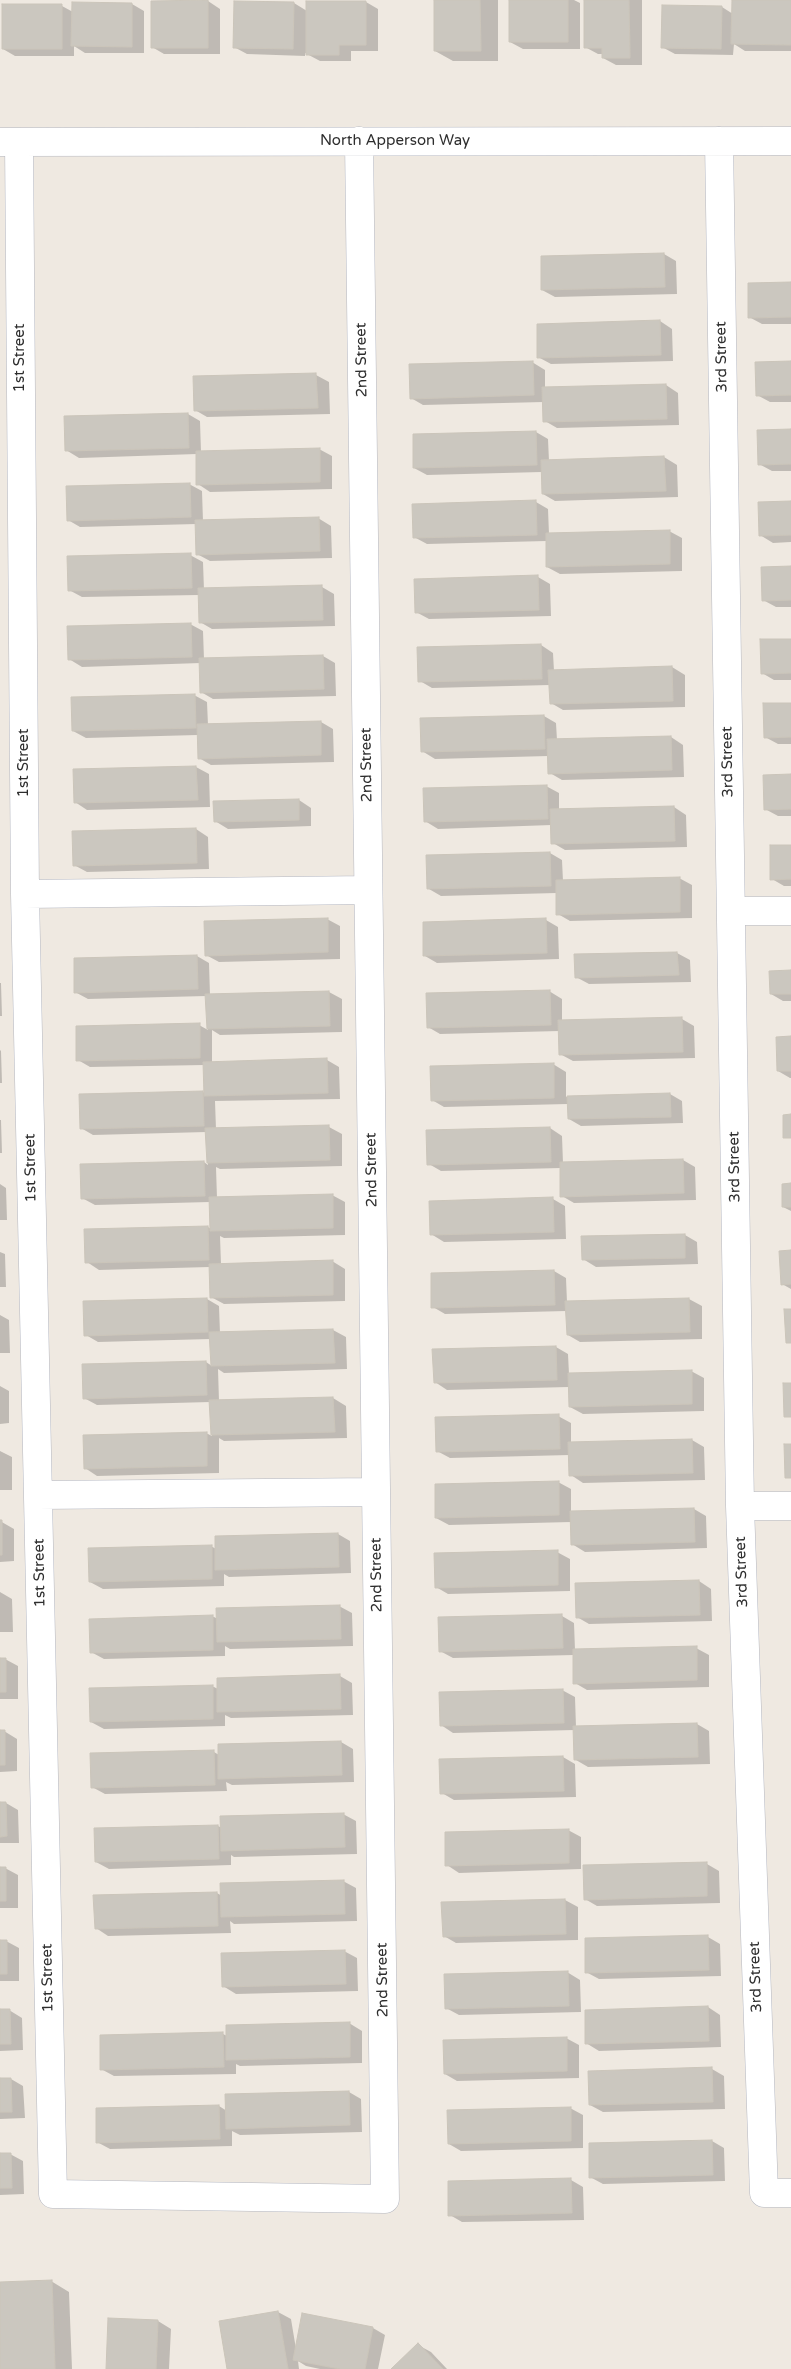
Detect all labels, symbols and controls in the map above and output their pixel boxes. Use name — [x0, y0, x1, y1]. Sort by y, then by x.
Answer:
street label: North Apperson Way — [320, 132, 470, 150]
street label: 3rd Street — [712, 321, 732, 393]
street label: 2nd Street — [352, 322, 372, 398]
street label: 1st Street — [11, 323, 29, 393]
street label: 3rd Street — [718, 726, 738, 798]
street label: 2nd Street — [357, 727, 377, 803]
street label: 1st Street — [15, 728, 33, 798]
street label: 3rd Street — [725, 1131, 745, 1203]
street label: 2nd Street — [362, 1132, 382, 1208]
street label: 1st Street — [21, 1133, 41, 1203]
street label: 3rd Street — [732, 1536, 752, 1608]
street label: 2nd Street — [367, 1537, 387, 1613]
street label: 1st Street — [30, 1538, 50, 1608]
street label: 3rd Street — [746, 1941, 766, 2013]
street label: 2nd Street — [373, 1942, 393, 2018]
street label: 1st Street — [38, 1943, 58, 2013]

